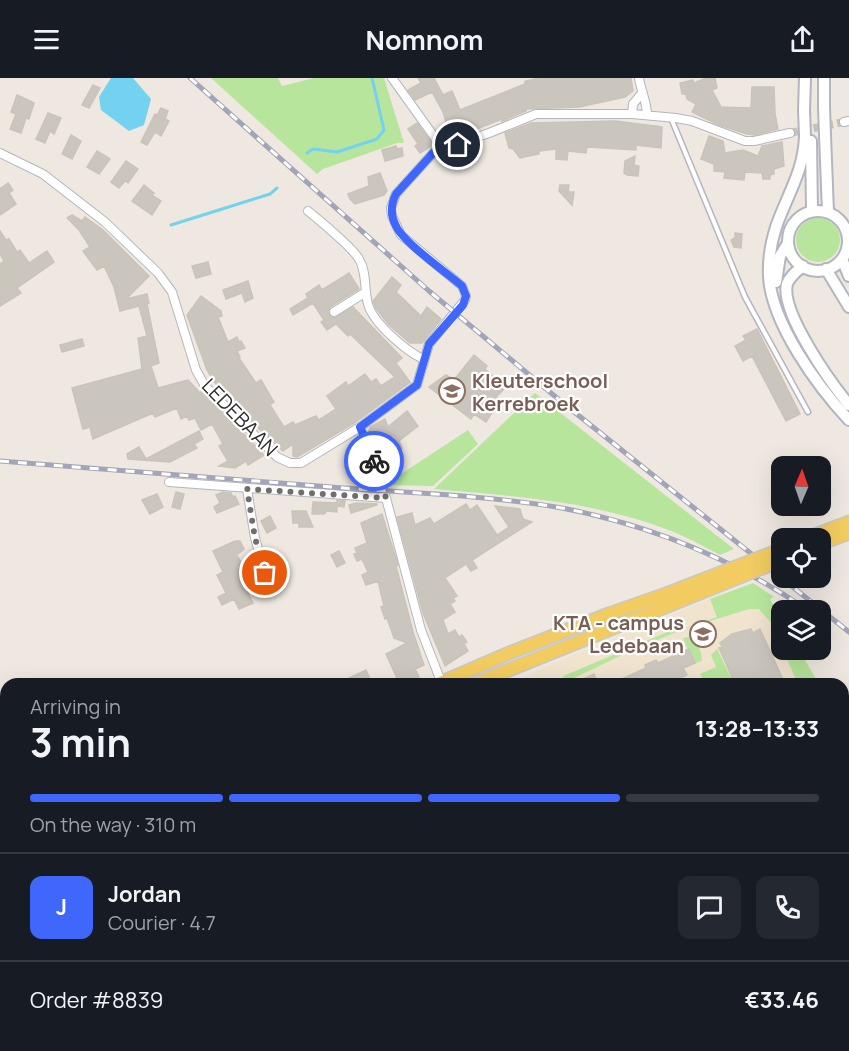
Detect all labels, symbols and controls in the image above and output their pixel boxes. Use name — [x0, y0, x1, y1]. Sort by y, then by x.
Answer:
text: Nomnom — [366, 21, 483, 58]
icon: menu — [30, 23, 63, 56]
icon: share — [786, 23, 819, 56]
pin — [432, 119, 483, 170]
icon: home — [441, 128, 474, 161]
place label: Kleuterschool Kerrebroek — [472, 367, 608, 417]
street label: LEDEBAAN — [196, 372, 284, 462]
school or university icon: Kleuterschool Kerrebroek — [437, 376, 467, 406]
courier — [344, 431, 404, 491]
icon: bike — [358, 445, 391, 478]
north arrow — [771, 456, 831, 516]
map controls — [771, 456, 831, 660]
button: locate — [771, 528, 831, 588]
pin — [239, 547, 290, 598]
icon: bag — [248, 556, 281, 589]
button: layers — [771, 600, 831, 660]
place label: KTA - campus Ledebaan — [553, 609, 684, 659]
school or university icon: KTA - campus Ledebaan — [688, 619, 718, 649]
text: Arriving in — [30, 693, 121, 720]
text: 13:28–13:33 — [695, 714, 819, 744]
text: 3 min — [30, 715, 131, 769]
text: On the way · 310 m — [30, 811, 196, 838]
button: chat — [678, 876, 741, 939]
button: phone — [756, 876, 819, 939]
text: Jordan — [108, 879, 181, 909]
text: J — [56, 892, 67, 922]
text: Courier · 4.7 — [108, 909, 216, 936]
text: Order #8839 — [30, 985, 163, 1015]
text: €33.46 — [745, 985, 819, 1015]

